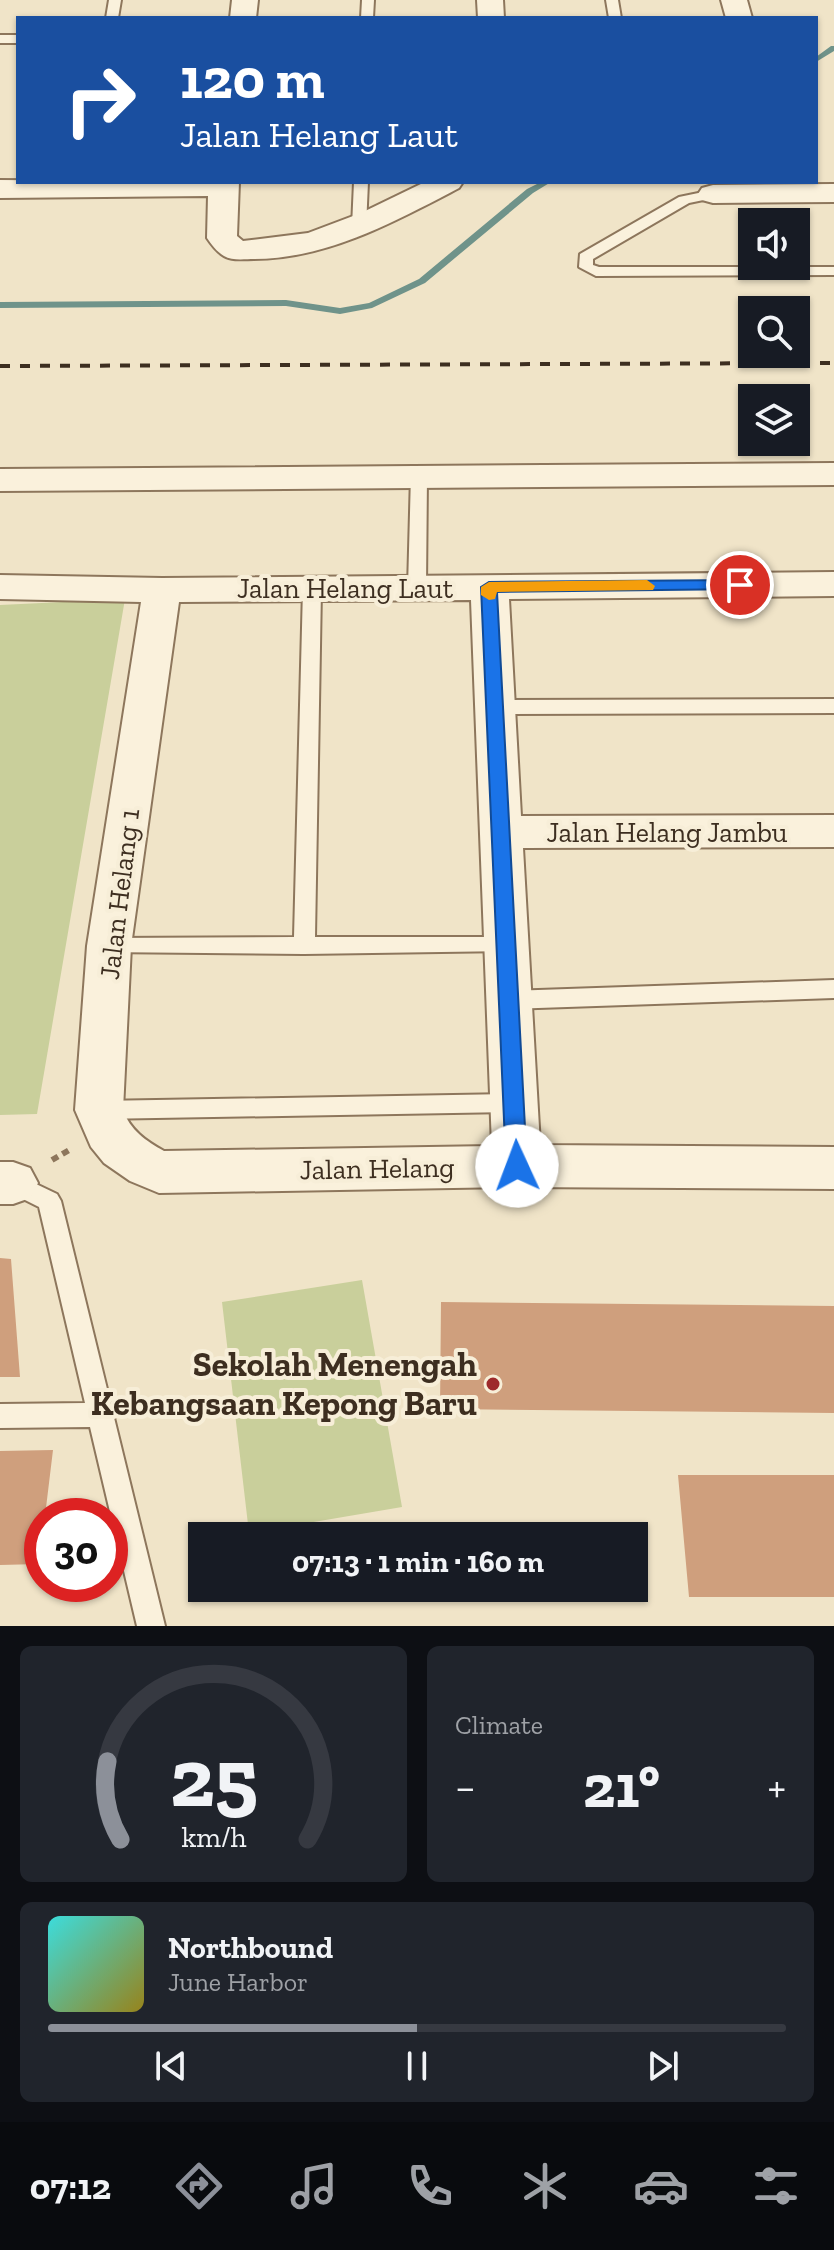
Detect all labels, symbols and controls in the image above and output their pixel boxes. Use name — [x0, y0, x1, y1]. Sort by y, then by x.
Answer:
text: 120 m — [180, 45, 324, 112]
icon: right — [48, 48, 152, 152]
text: Jalan Helang Laut — [180, 113, 458, 156]
map controls — [738, 208, 810, 456]
button: sound — [738, 208, 810, 280]
button: search — [738, 296, 810, 368]
button: layers — [738, 384, 810, 456]
pin — [706, 551, 774, 619]
icon: arrive — [718, 563, 762, 607]
street label: Jalan Helang Laut — [237, 572, 454, 605]
street label: Jalan Helang 1 — [93, 806, 146, 981]
street label: Jalan Helang Jambu — [546, 816, 788, 849]
position arrow — [475, 1124, 559, 1208]
street label: Jalan Helang — [299, 1151, 455, 1186]
place label: Sekolah Menengah Kebangsaan Kepong Baru — [91, 1344, 477, 1424]
marker: Sekolah Menengah Kebangsaan Kepong Baru — [484, 1375, 502, 1393]
speed limit sign: 30 — [24, 1498, 128, 1602]
text: 07:13 · 1 min · 160 m — [292, 1544, 544, 1580]
text: Climate — [455, 1709, 543, 1741]
text: 25 — [169, 1727, 258, 1827]
text: 21° — [583, 1750, 660, 1822]
text: − — [455, 1760, 476, 1813]
text: + — [767, 1760, 786, 1813]
text: km/h — [181, 1820, 246, 1854]
text: Northbound — [168, 1930, 333, 1966]
text: June Harbor — [168, 1966, 308, 1998]
icon: previous — [149, 2044, 193, 2088]
icon: pause — [395, 2044, 439, 2088]
icon: next — [641, 2044, 685, 2088]
icon: directions — [171, 2158, 227, 2214]
icon: music — [286, 2158, 342, 2214]
icon: phone — [402, 2158, 458, 2214]
icon: climate — [517, 2158, 573, 2214]
icon: car — [633, 2158, 689, 2214]
icon: filters — [748, 2158, 804, 2214]
text: 07:12 — [30, 2165, 111, 2208]

